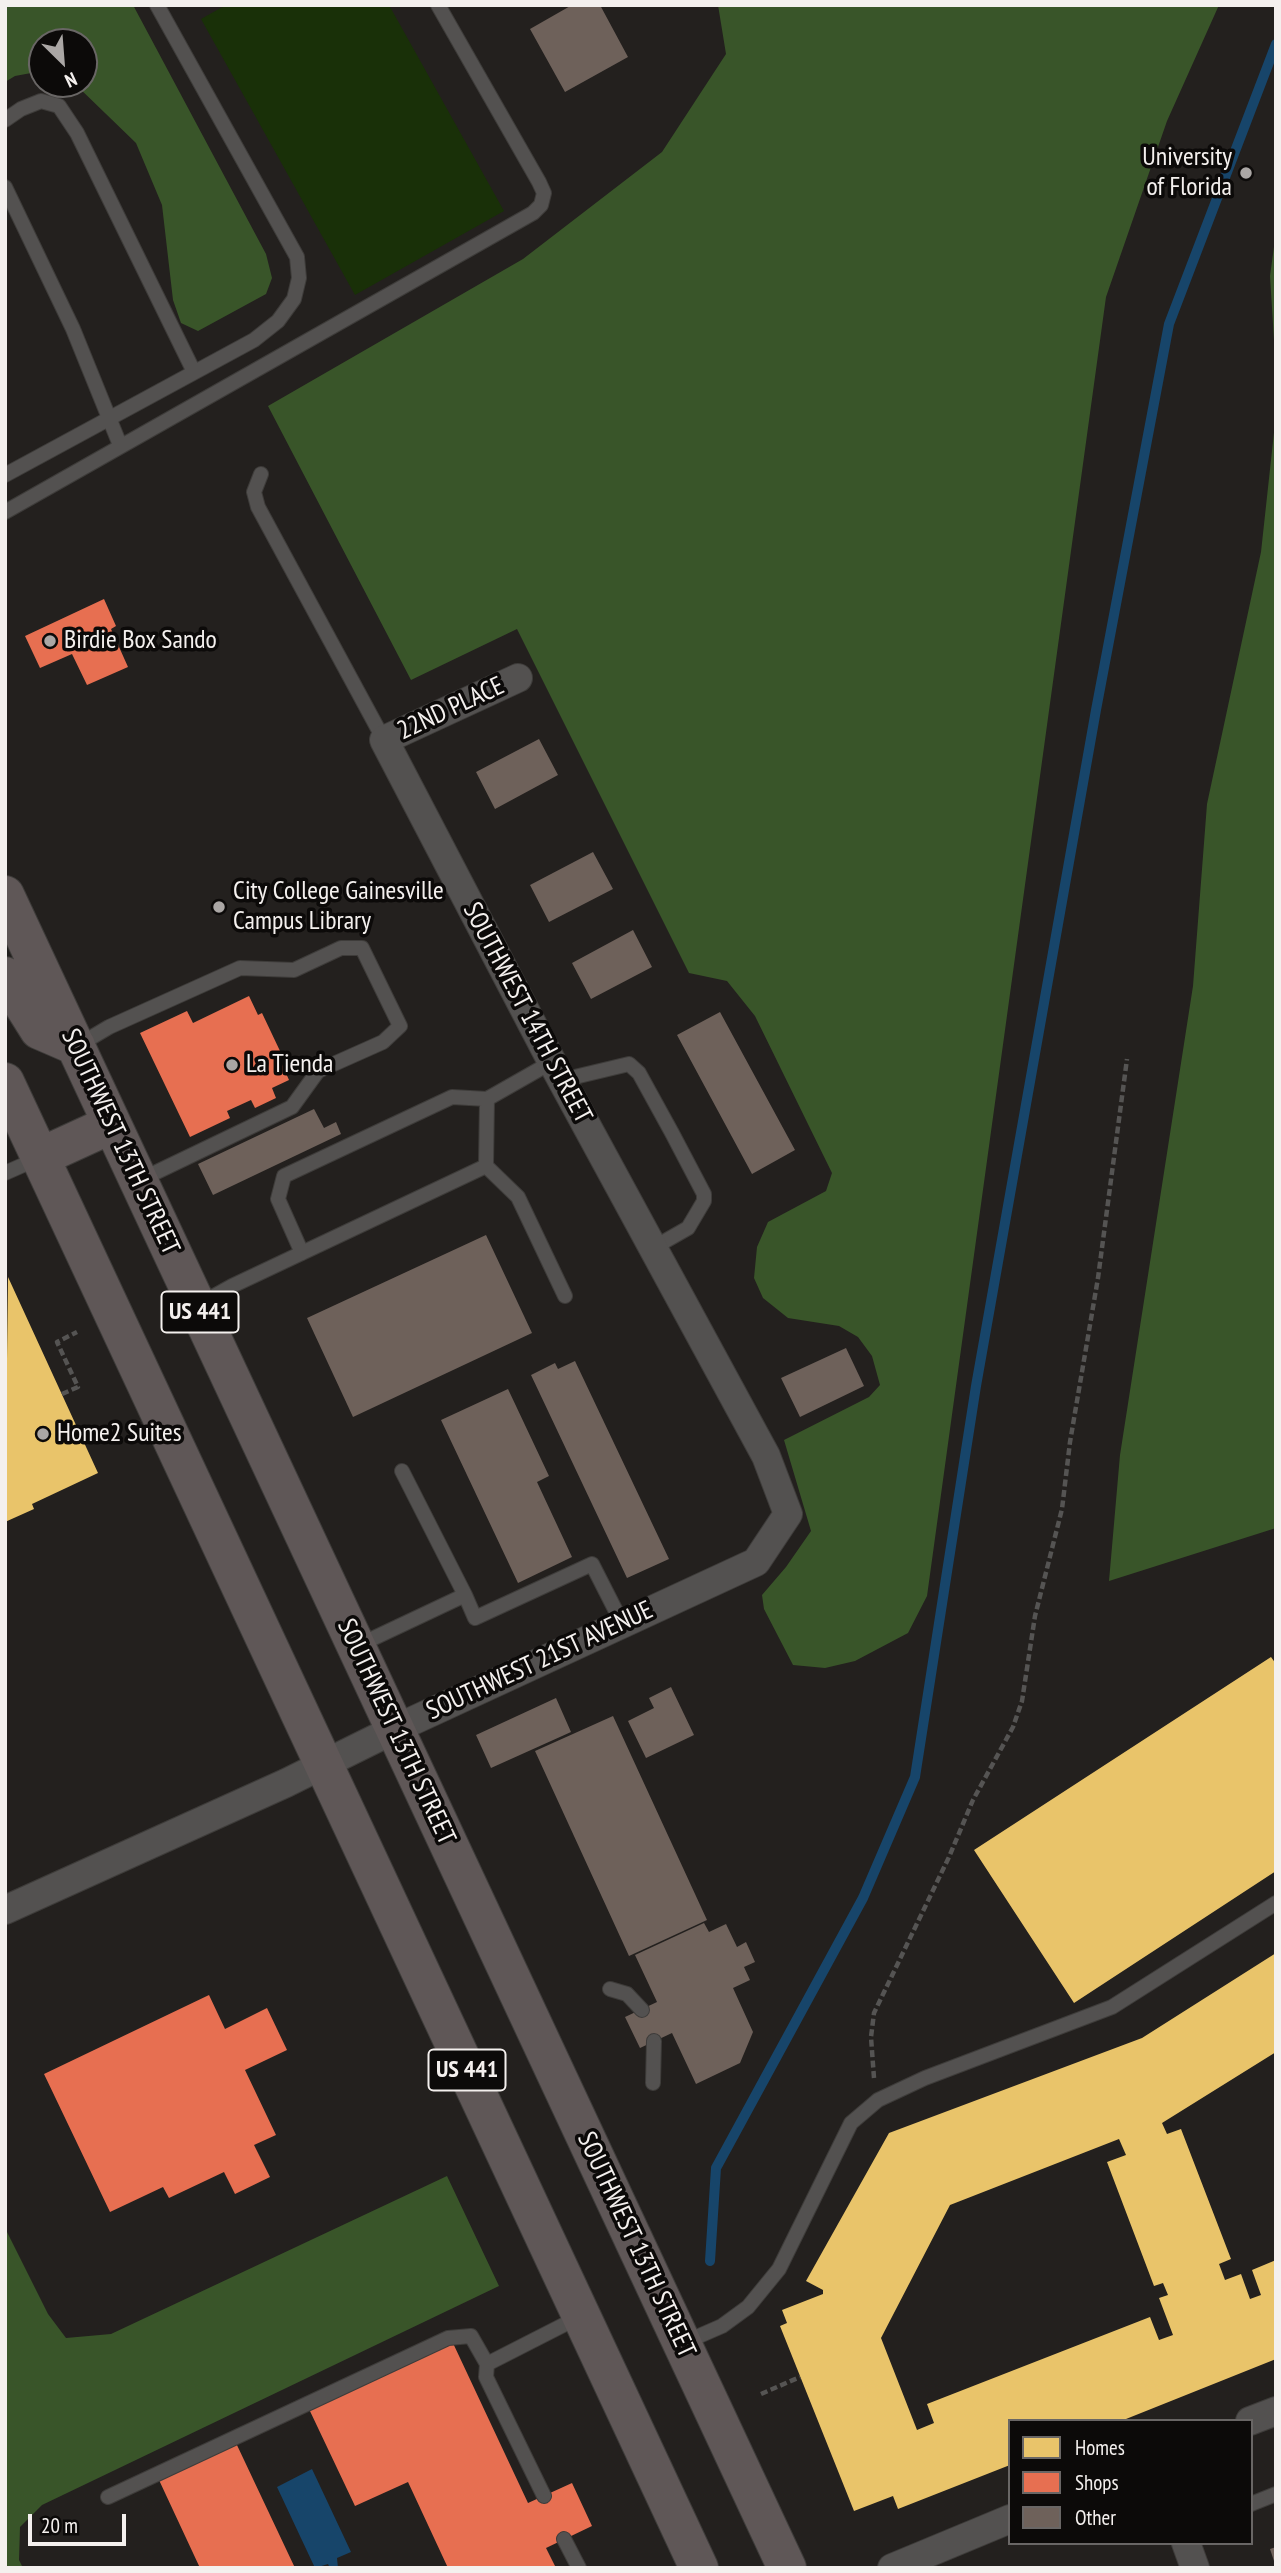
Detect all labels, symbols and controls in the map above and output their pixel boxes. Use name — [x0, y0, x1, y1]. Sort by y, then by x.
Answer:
north arrow — [28, 28, 98, 98]
text: N — [61, 67, 81, 93]
place label: University of Florida — [1142, 142, 1232, 204]
marker: University of Florida — [1238, 165, 1254, 181]
place label: Birdie Box Sando — [64, 625, 217, 657]
marker: Birdie Box Sando — [42, 633, 58, 649]
street label: 22ND PLACE — [393, 671, 509, 747]
place label: City College Gainesville Campus Library — [233, 876, 444, 938]
street label: SOUTHWEST 14TH STREET — [456, 898, 598, 1128]
marker: City College Gainesville Campus Library — [211, 899, 227, 915]
street label: SOUTHWEST 13TH STREET — [54, 1024, 186, 1260]
place label: La Tienda — [246, 1049, 333, 1081]
marker: La Tienda — [224, 1057, 240, 1073]
road number: US 441 — [162, 1292, 238, 1332]
place label: Home2 Suites — [57, 1418, 182, 1450]
marker: Home2 Suites — [35, 1426, 51, 1442]
street label: SOUTHWEST 21ST AVENUE — [422, 1595, 658, 1727]
street label: SOUTHWEST 13TH STREET — [330, 1614, 462, 1850]
road number: US 441 — [428, 2050, 505, 2090]
street label: SOUTHWEST 13TH STREET — [570, 2127, 702, 2363]
legend — [1008, 2419, 1253, 2545]
text: Homes — [1075, 2434, 1125, 2461]
text: Shops — [1075, 2469, 1119, 2496]
scale bar — [32, 2500, 130, 2544]
text: Other — [1075, 2504, 1116, 2531]
text: 20 m — [41, 2512, 78, 2539]

